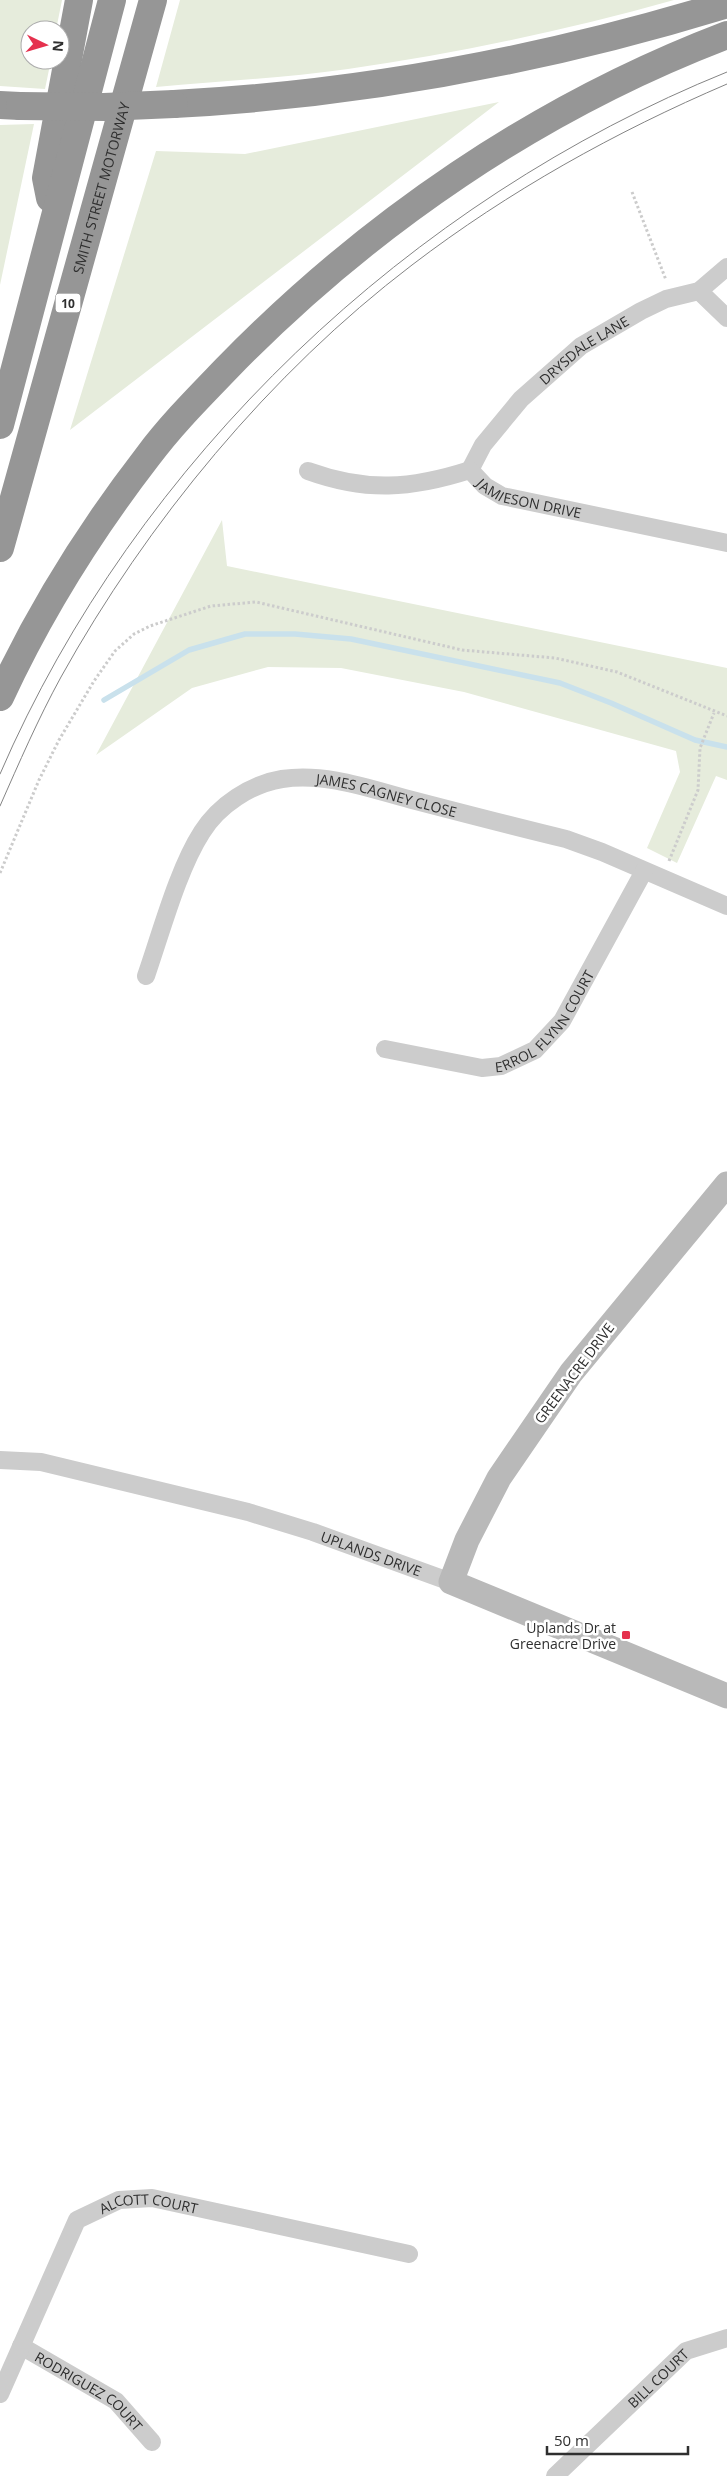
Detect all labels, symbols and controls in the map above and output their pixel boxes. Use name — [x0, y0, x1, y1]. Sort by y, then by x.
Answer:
north arrow — [20, 20, 70, 70]
text: N — [48, 40, 68, 53]
street label: SMITH STREET MOTORWAY — [68, 100, 134, 276]
road number: 10 — [56, 294, 80, 312]
street label: DRYSDALE LANE — [535, 311, 632, 388]
street label: JAMIESON DRIVE — [471, 472, 583, 522]
street label: JAMES CAGNEY CLOSE — [313, 768, 459, 821]
street label: ERROL FLYNN COURT — [494, 966, 598, 1076]
street label: GREENACRE DRIVE — [530, 1319, 618, 1427]
street label: UPLANDS DRIVE — [318, 1526, 424, 1580]
place label: Uplands Dr at Greenacre Drive — [510, 1618, 616, 1653]
marker: Uplands Dr at Greenacre Drive — [620, 1629, 632, 1641]
street label: ALCOTT COURT — [96, 2188, 200, 2218]
street label: BILL COURT — [623, 2344, 693, 2412]
street label: RODRIGUEZ COURT — [32, 2347, 147, 2435]
scale bar — [547, 2424, 688, 2456]
text: 50 m — [554, 2430, 589, 2450]

